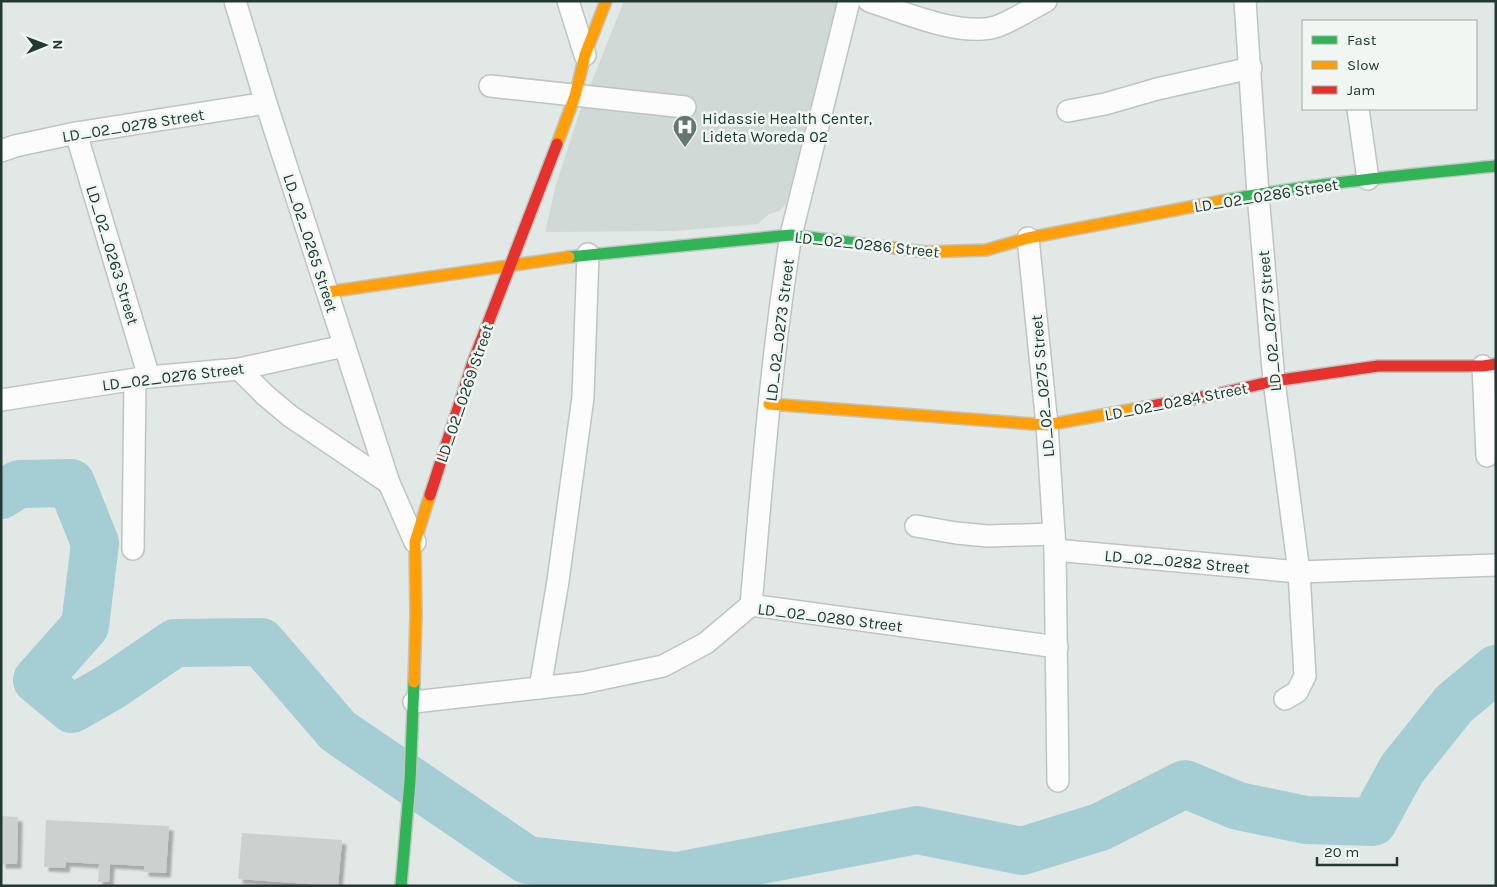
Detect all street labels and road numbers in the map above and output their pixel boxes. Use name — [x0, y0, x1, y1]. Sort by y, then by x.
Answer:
street label: LD_02_0278 Street — [61, 105, 206, 146]
street label: LD_02_0265 Street — [279, 171, 342, 315]
street label: LD_02_0286 Street — [1193, 175, 1339, 216]
street label: LD_02_0263 Street — [82, 183, 143, 327]
street label: LD_02_0286 Street — [794, 227, 940, 262]
street label: LD_02_0277 Street — [1254, 250, 1285, 392]
street label: LD_02_0273 Street — [761, 258, 798, 402]
street label: LD_02_0275 Street — [1027, 314, 1058, 458]
street label: LD_02_0269 Street — [432, 322, 497, 465]
street label: LD_02_0276 Street — [101, 358, 245, 395]
street label: LD_02_0284 Street — [1103, 378, 1249, 425]
street label: LD_02_0282 Street — [1104, 546, 1250, 577]
street label: LD_02_0280 Street — [756, 599, 903, 636]

